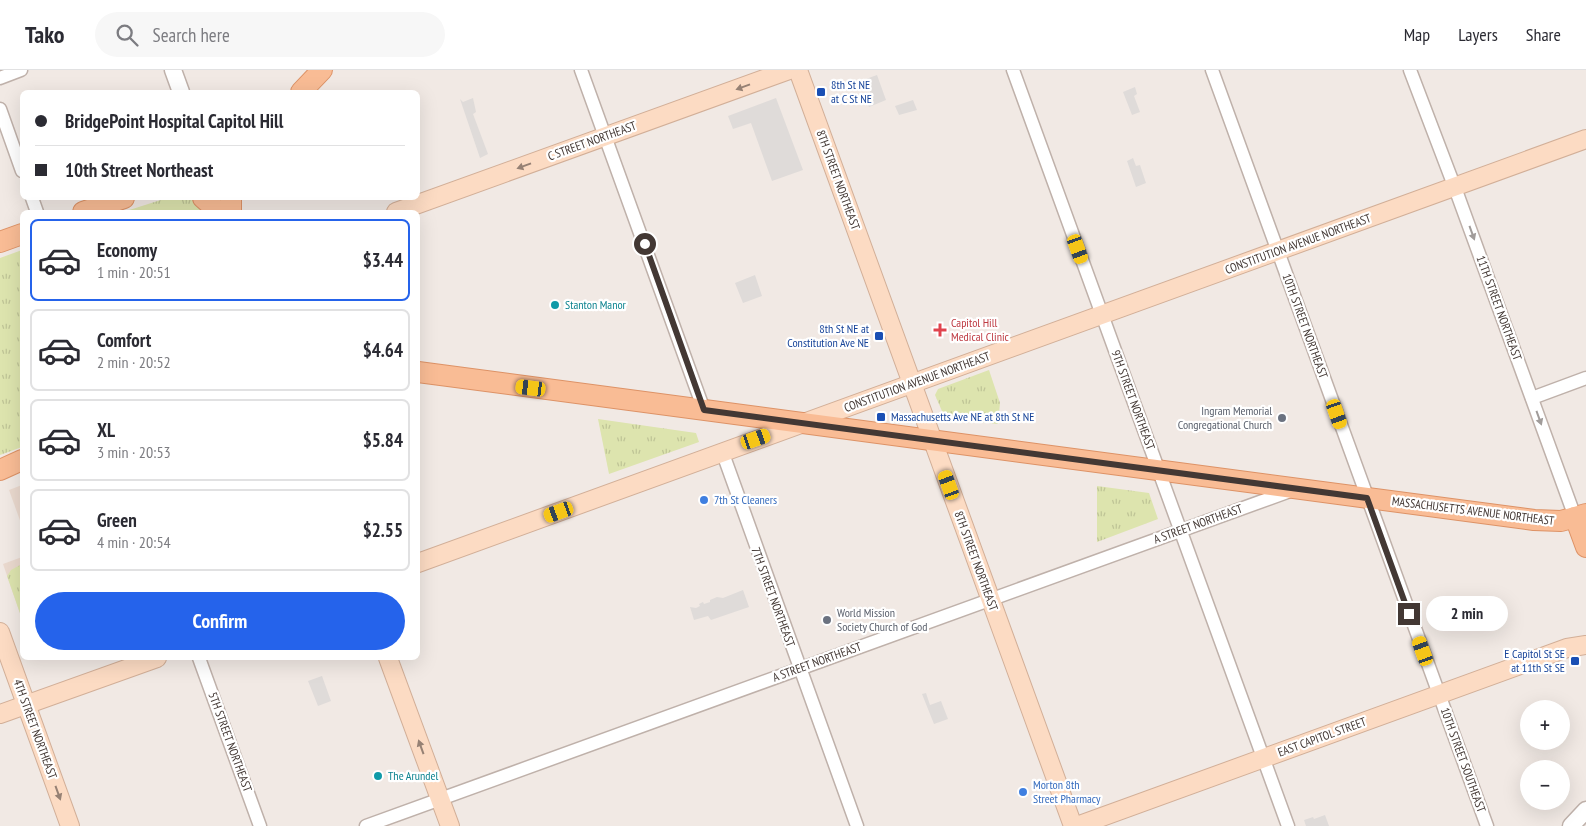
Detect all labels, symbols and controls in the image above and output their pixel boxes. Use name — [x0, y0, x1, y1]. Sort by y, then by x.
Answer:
search box — [95, 12, 445, 57]
text: Tako — [25, 19, 65, 50]
icon: search — [113, 21, 141, 49]
text: Search here — [153, 23, 230, 47]
text: Map — [1404, 23, 1430, 46]
text: Layers — [1458, 23, 1498, 46]
text: Share — [1526, 23, 1561, 46]
place label: 8th St NE at C St NE — [831, 77, 872, 106]
one-way arrow — [735, 83, 750, 91]
marker: 8th St NE at C St NE — [815, 86, 827, 98]
text: BridgePoint Hospital Capitol Hill — [65, 109, 283, 133]
street label: C STREET NORTHEAST — [546, 117, 639, 164]
street label: 8TH STREET NORTHEAST — [813, 128, 864, 232]
text: 10th Street Northeast — [65, 158, 213, 182]
one-way arrow — [517, 163, 532, 170]
street label: CONSTITUTION AVENUE NORTHEAST — [1223, 210, 1373, 277]
one-way arrow — [1468, 226, 1476, 241]
car — [1065, 232, 1090, 266]
route start — [634, 233, 656, 255]
icon: car — [37, 238, 82, 283]
text: Economy — [97, 238, 157, 262]
text: $3.44 — [363, 248, 403, 272]
street label: 11TH STREET NORTHEAST — [1474, 253, 1526, 363]
text: 1 min · 20:51 — [97, 262, 171, 282]
street label: 10TH STREET NORTHEAST — [1280, 271, 1332, 381]
place label: Stanton Manor — [565, 297, 627, 312]
marker: Stanton Manor — [549, 299, 561, 311]
place label: Capitol Hill Medical Clinic — [951, 315, 1010, 344]
place label: 8th St NE at Constitution Ave NE — [787, 321, 870, 350]
marker: Capitol Hill Medical Clinic — [933, 323, 947, 337]
icon: car — [37, 328, 82, 373]
text: Comfort — [97, 328, 151, 352]
marker: 8th St NE at Constitution Ave NE — [873, 330, 885, 342]
text: $4.64 — [363, 338, 403, 362]
street label: CONSTITUTION AVENUE NORTHEAST — [842, 348, 992, 415]
street label: 9TH STREET NORTHEAST — [1108, 348, 1159, 452]
text: 2 min · 20:52 — [97, 352, 171, 372]
car — [515, 379, 546, 397]
car — [1325, 397, 1348, 431]
place label: Ingram Memorial Congregational Church — [1178, 403, 1272, 432]
place label: Massachusetts Ave NE at 8th St NE — [891, 409, 1034, 424]
marker: Massachusetts Ave NE at 8th St NE — [875, 411, 887, 423]
one-way arrow — [1536, 411, 1544, 426]
marker: Ingram Memorial Congregational Church — [1276, 412, 1288, 424]
icon: car — [37, 418, 82, 463]
text: XL — [97, 418, 115, 442]
car — [739, 427, 772, 451]
text: $5.84 — [363, 428, 403, 452]
text: 3 min · 20:53 — [97, 442, 171, 462]
car — [936, 468, 961, 502]
place label: 7th St Cleaners — [714, 492, 777, 507]
street label: MASSACHUSETTS AVENUE NORTHEAST — [1391, 493, 1556, 528]
marker: 7th St Cleaners — [698, 494, 710, 506]
car — [542, 500, 575, 524]
street label: A STREET NORTHEAST — [1151, 500, 1245, 547]
icon: car — [37, 508, 82, 553]
text: Green — [97, 508, 137, 532]
street label: 8TH STREET NORTHEAST — [951, 509, 1002, 613]
text: $2.55 — [363, 518, 403, 542]
text: 4 min · 20:54 — [97, 532, 171, 552]
street label: 7TH STREET NORTHEAST — [748, 545, 799, 649]
button: Confirm — [35, 592, 405, 650]
callout: 2 min — [1426, 596, 1509, 632]
route end — [1398, 603, 1420, 625]
text: 2 min — [1451, 603, 1483, 623]
place label: World Mission Society Church of God — [837, 605, 927, 634]
marker: World Mission Society Church of God — [821, 614, 833, 626]
car — [1410, 634, 1435, 668]
street label: A STREET NORTHEAST — [770, 638, 864, 685]
place label: E Capitol St SE at 11th St SE — [1504, 646, 1565, 675]
marker: E Capitol St SE at 11th St SE — [1569, 655, 1581, 667]
street label: 4TH STREET NORTHEAST — [10, 677, 61, 781]
street label: 5TH STREET NORTHEAST — [205, 690, 256, 794]
map controls — [1520, 700, 1570, 810]
button: + — [1520, 700, 1570, 750]
street label: 10TH STREET SOUTHEAST — [1438, 705, 1490, 815]
street label: EAST CAPITOL STREET — [1276, 713, 1369, 760]
one-way arrow — [417, 740, 424, 755]
button: − — [1520, 760, 1570, 810]
place label: The Arundel — [388, 768, 438, 783]
marker: The Arundel — [372, 770, 384, 782]
place label: Morton 8th Street Pharmacy — [1033, 777, 1101, 806]
one-way arrow — [55, 785, 62, 800]
marker: Morton 8th Street Pharmacy — [1017, 786, 1029, 798]

